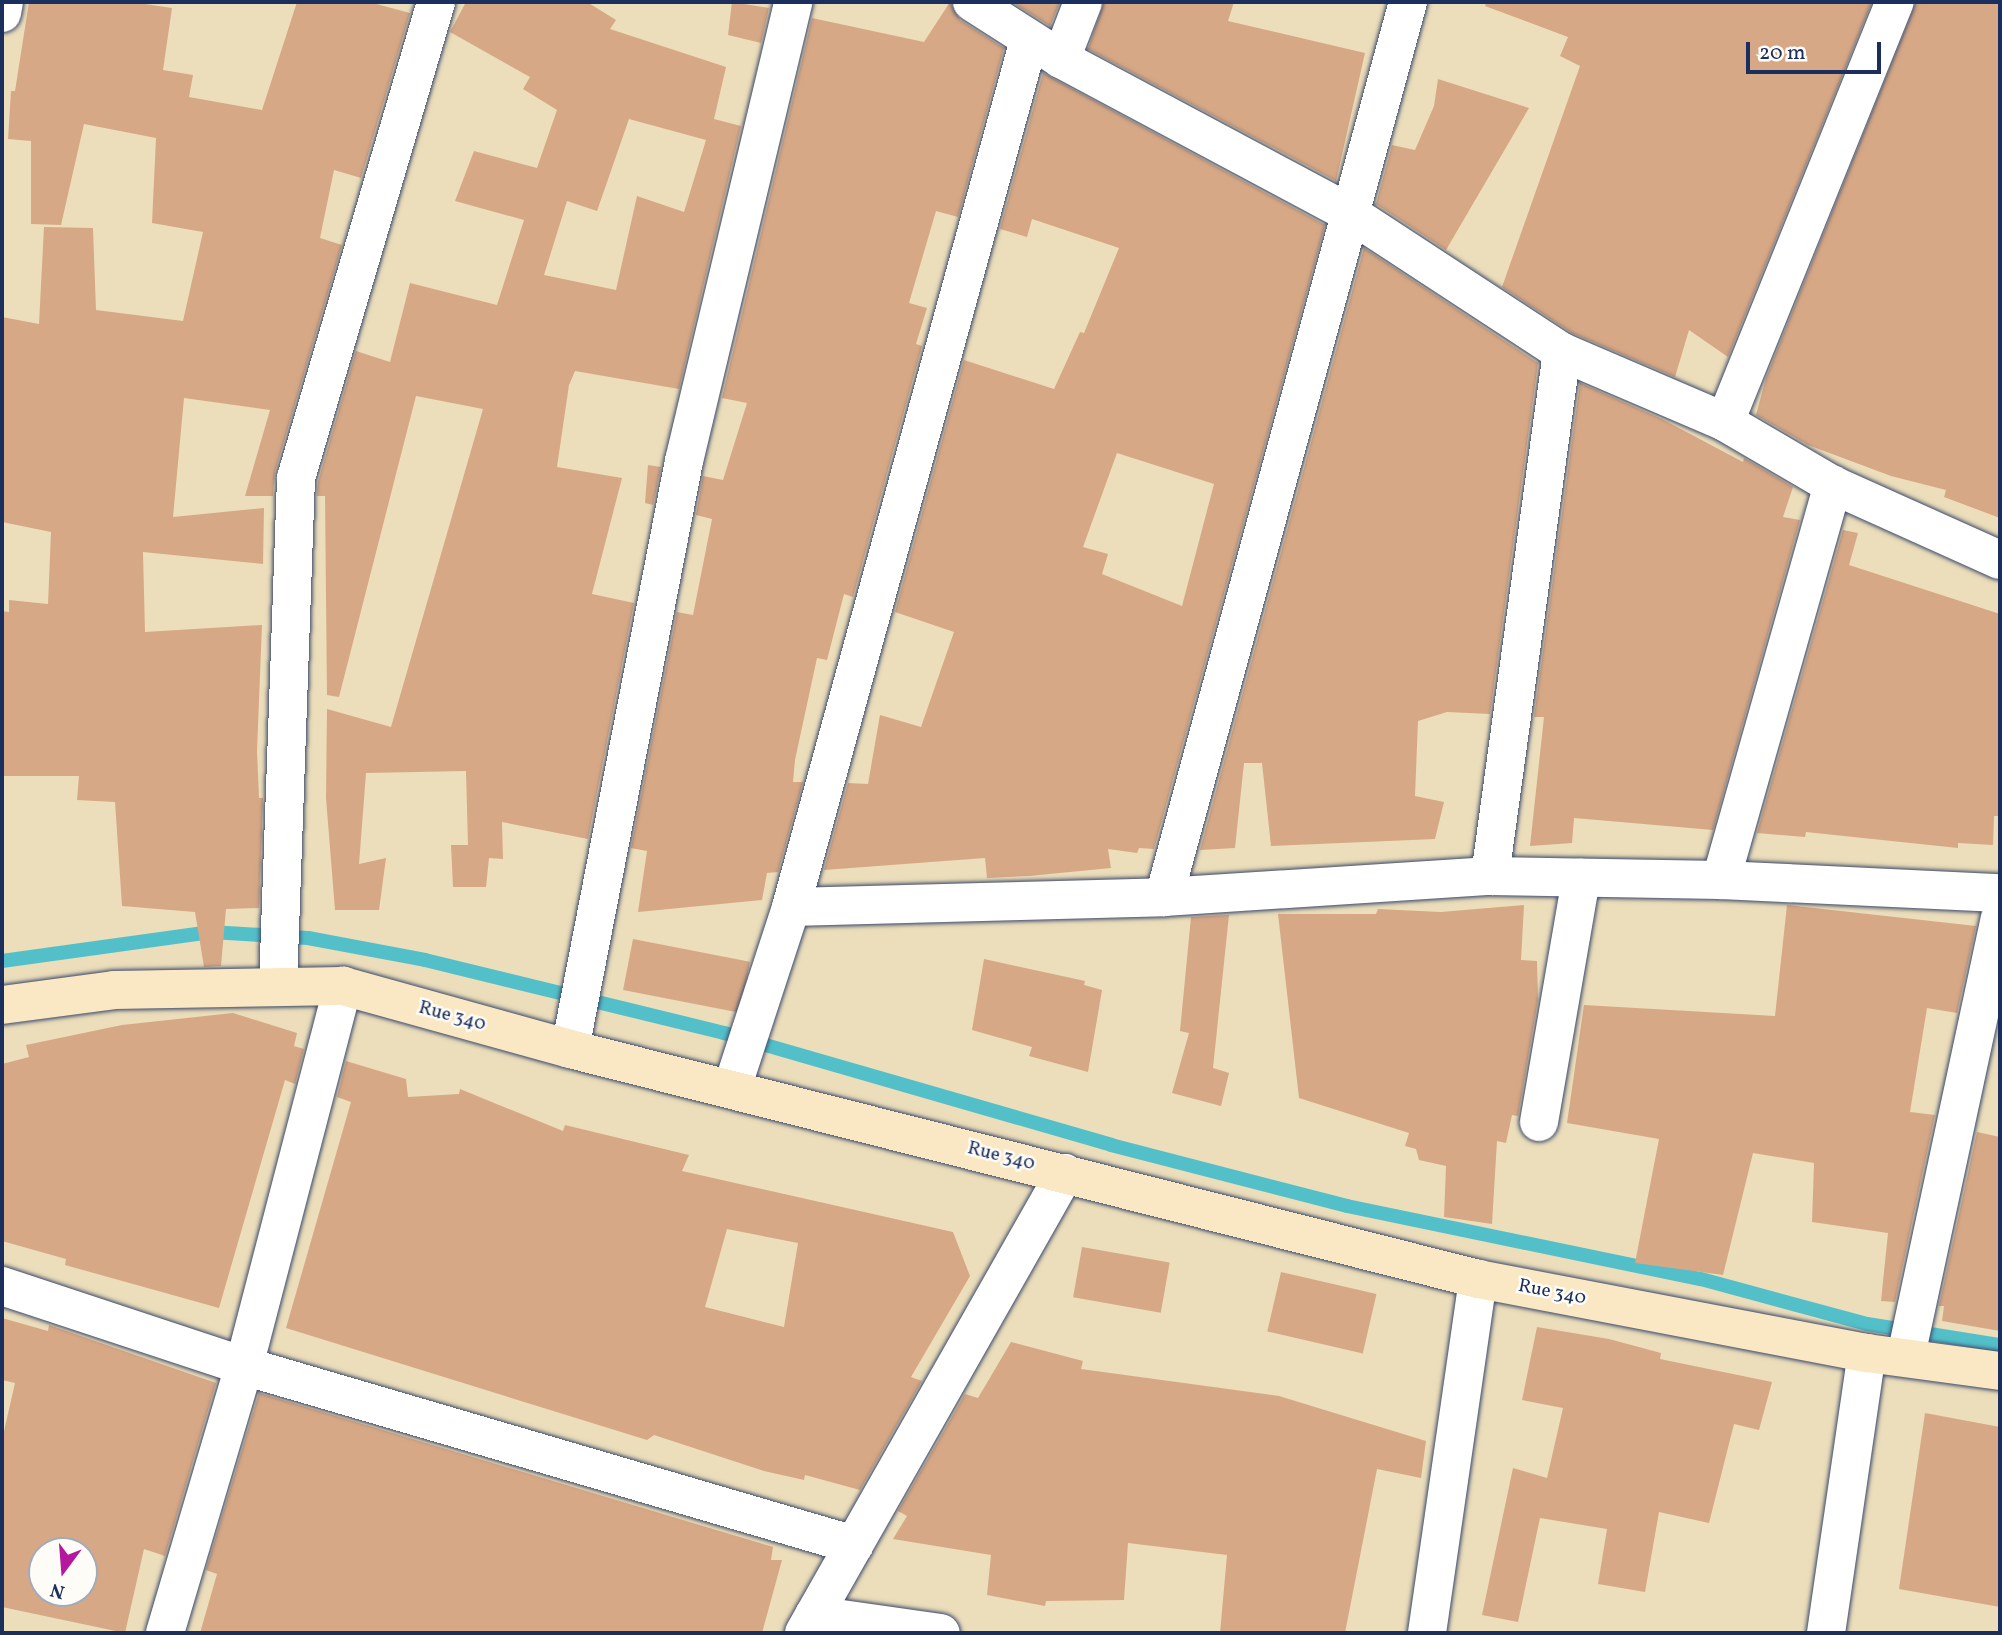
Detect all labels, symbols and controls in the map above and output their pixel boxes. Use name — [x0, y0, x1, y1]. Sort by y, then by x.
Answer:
scale bar — [1750, 28, 1885, 72]
text: 20 m — [1759, 39, 1805, 68]
street label: Rue 340 — [416, 997, 488, 1037]
street label: Rue 340 — [965, 1138, 1037, 1176]
street label: Rue 340 — [1516, 1275, 1588, 1311]
north arrow — [28, 1537, 98, 1607]
text: N — [48, 1576, 68, 1605]

